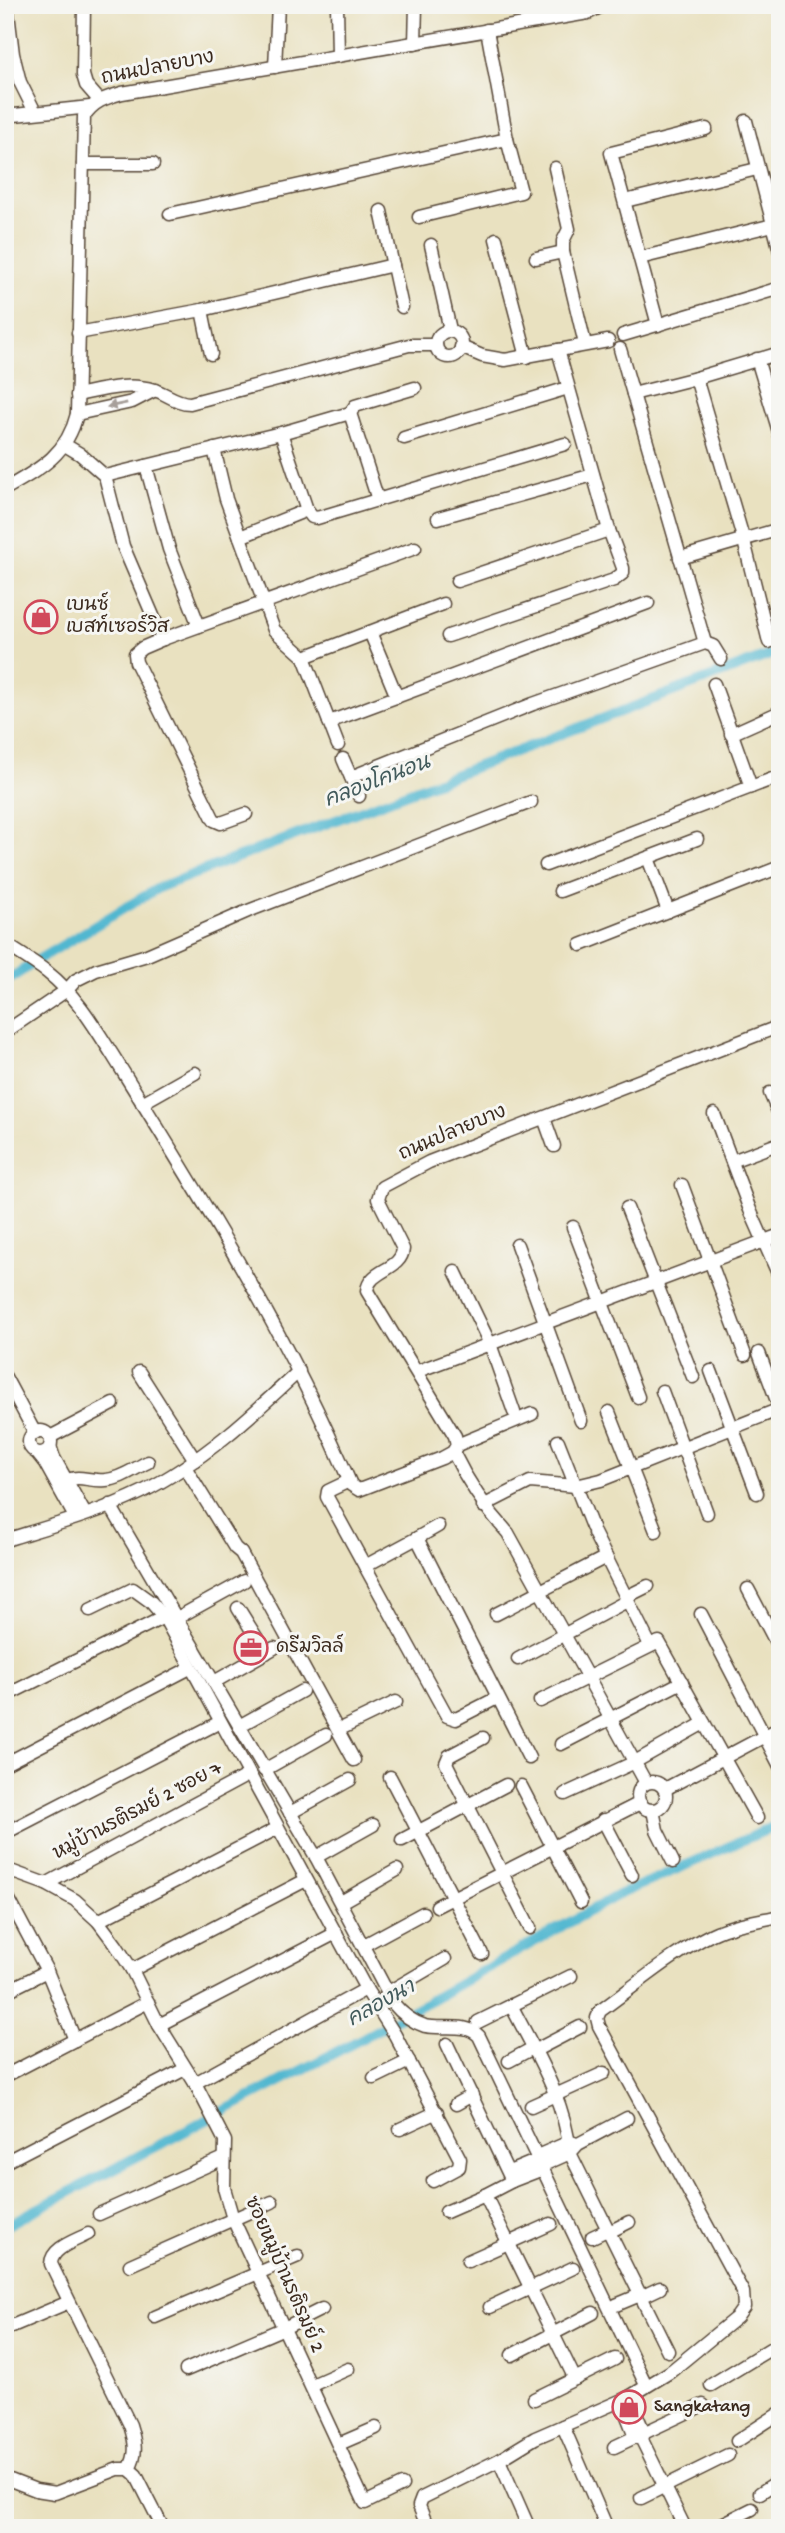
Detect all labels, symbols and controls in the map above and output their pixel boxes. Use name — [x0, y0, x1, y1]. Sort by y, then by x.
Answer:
street label: ถนนปลายบาง — [99, 45, 216, 91]
one-way arrow — [106, 399, 128, 410]
place label: เบนซ์ เบสท์เซอร์วิส — [66, 591, 170, 640]
shop icon: เบนซ์ เบสท์เซอร์วิส — [22, 598, 60, 636]
water label: คลองโคนอน — [320, 746, 435, 815]
street label: ถนนปลายบาง — [395, 1099, 510, 1167]
office icon: ดรีมวิลล์ — [232, 1629, 270, 1667]
place label: ดรีมวิลล์ — [276, 1633, 344, 1660]
street label: หมู่บ้านรติรมย์ 2 ซอย 7 — [48, 1754, 227, 1866]
water label: คลองนา — [344, 1975, 422, 2034]
street label: ซอยหมู่บ้านรติรมย์ 2 — [238, 2192, 331, 2357]
shop icon: Sangkatang — [610, 2388, 648, 2426]
place label: Sangkatang — [654, 2396, 751, 2419]

